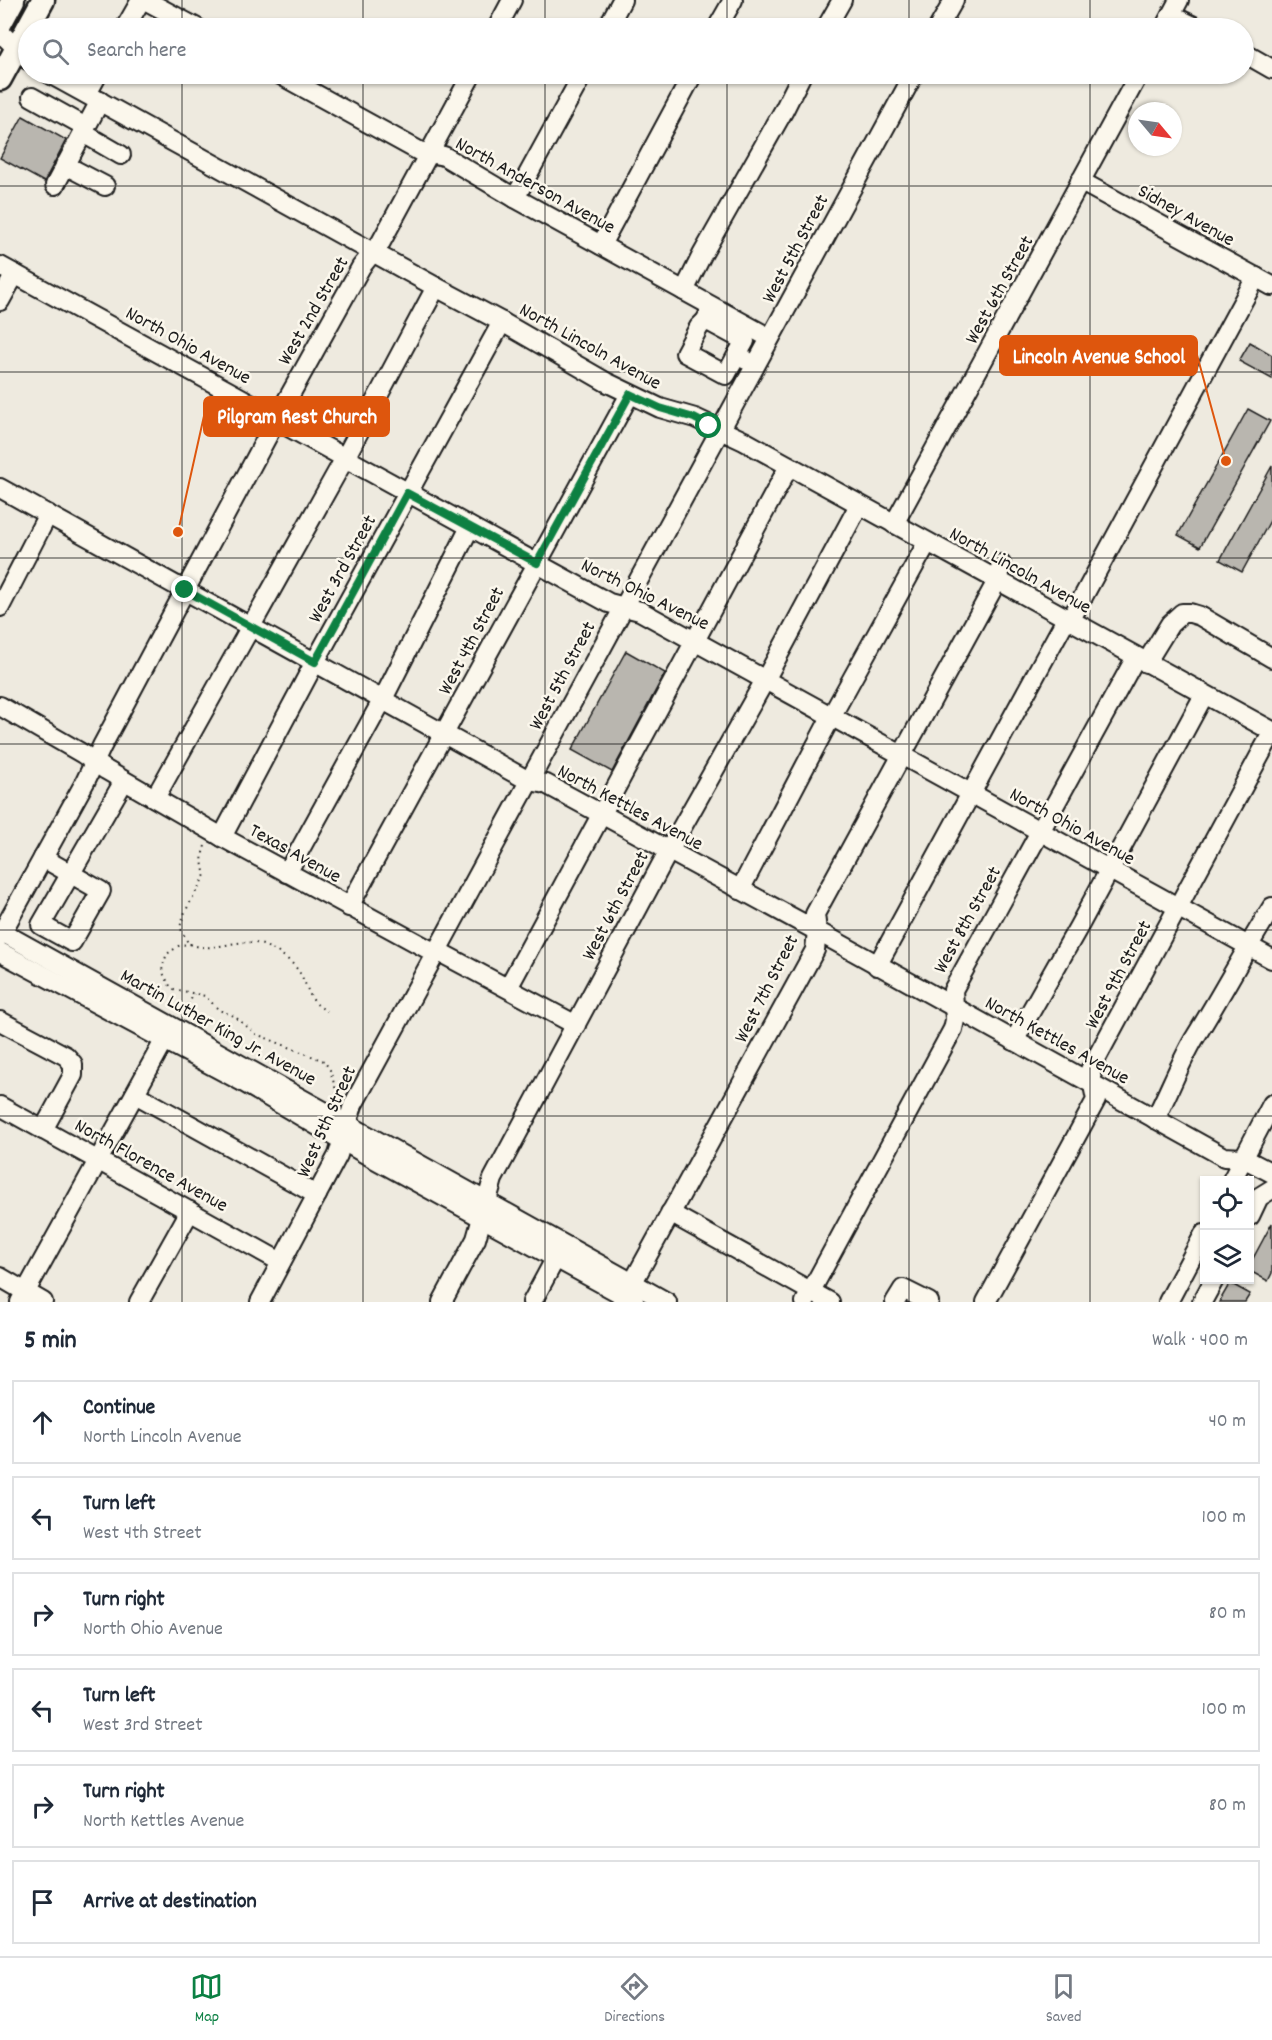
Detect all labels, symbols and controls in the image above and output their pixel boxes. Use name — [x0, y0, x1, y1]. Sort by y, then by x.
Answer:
search box — [18, 18, 1254, 84]
icon: search — [39, 35, 72, 68]
text: Search here — [87, 36, 186, 67]
north arrow — [1128, 102, 1182, 156]
street label: North Anderson Avenue — [450, 131, 620, 242]
street label: Sidney Avenue — [1132, 178, 1239, 255]
street label: West 5th Street — [756, 190, 837, 309]
street label: West 6th Street — [959, 231, 1042, 350]
street label: West 2nd Street — [272, 252, 357, 371]
street label: North Lincoln Avenue — [513, 297, 666, 398]
street label: North Ohio Avenue — [120, 300, 256, 393]
callout: Lincoln Avenue School — [1000, 336, 1197, 375]
text: Lincoln Avenue School — [1013, 344, 1186, 374]
callout: Pilgram Rest Church — [204, 397, 389, 436]
text: Pilgram Rest Church — [217, 404, 377, 434]
route start — [695, 412, 721, 438]
street label: West 3rd Street — [302, 510, 385, 629]
street label: North Lincoln Avenue — [943, 521, 1096, 622]
street label: North Ohio Avenue — [576, 552, 714, 639]
route end — [171, 576, 197, 602]
street label: West 4th Street — [432, 582, 513, 700]
street label: West 5th Street — [523, 617, 604, 736]
street label: North Kettles Avenue — [552, 758, 708, 859]
street label: North Ohio Avenue — [1004, 781, 1140, 874]
street label: Texas Avenue — [243, 818, 346, 892]
street label: West 6th Street — [576, 847, 657, 966]
street label: West 8th Street — [928, 862, 1010, 979]
street label: West 9th Street — [1079, 916, 1160, 1035]
street label: West 7th Street — [728, 930, 807, 1048]
street label: Martin Luther King Jr. Avenue — [114, 963, 321, 1094]
street label: North Kettles Avenue — [979, 990, 1134, 1093]
street label: West 5th Street — [291, 1062, 365, 1183]
street label: North Florence Avenue — [69, 1113, 233, 1221]
map controls — [1200, 1176, 1254, 1284]
button: locate — [1200, 1176, 1254, 1230]
button: layers — [1200, 1230, 1254, 1284]
text: 5 min — [24, 1323, 77, 1360]
text: Walk · 400 m — [1152, 1327, 1248, 1355]
text: Continue — [83, 1393, 155, 1424]
icon: ahead — [26, 1406, 59, 1439]
text: 40 m — [1208, 1408, 1246, 1436]
text: North Lincoln Avenue — [83, 1424, 242, 1452]
text: Turn left — [83, 1489, 155, 1520]
icon: left — [26, 1502, 59, 1535]
text: 100 m — [1202, 1504, 1246, 1532]
text: West 4th Street — [83, 1520, 202, 1548]
text: Turn right — [83, 1585, 165, 1616]
icon: right — [26, 1598, 59, 1631]
text: 80 m — [1209, 1600, 1246, 1628]
text: North Ohio Avenue — [83, 1616, 223, 1644]
text: Turn left — [83, 1681, 155, 1712]
icon: left — [26, 1694, 59, 1727]
text: 100 m — [1202, 1696, 1246, 1724]
text: West 3rd Street — [83, 1712, 203, 1740]
text: Turn right — [83, 1777, 165, 1808]
icon: right — [26, 1790, 59, 1823]
text: 80 m — [1209, 1792, 1246, 1820]
text: North Kettles Avenue — [83, 1808, 244, 1836]
icon: arrive — [26, 1886, 59, 1919]
text: Arrive at destination — [83, 1887, 257, 1918]
tab: Map — [190, 1970, 223, 2029]
tab: Directions — [604, 1970, 665, 2029]
tab: Saved — [1046, 1970, 1082, 2029]

